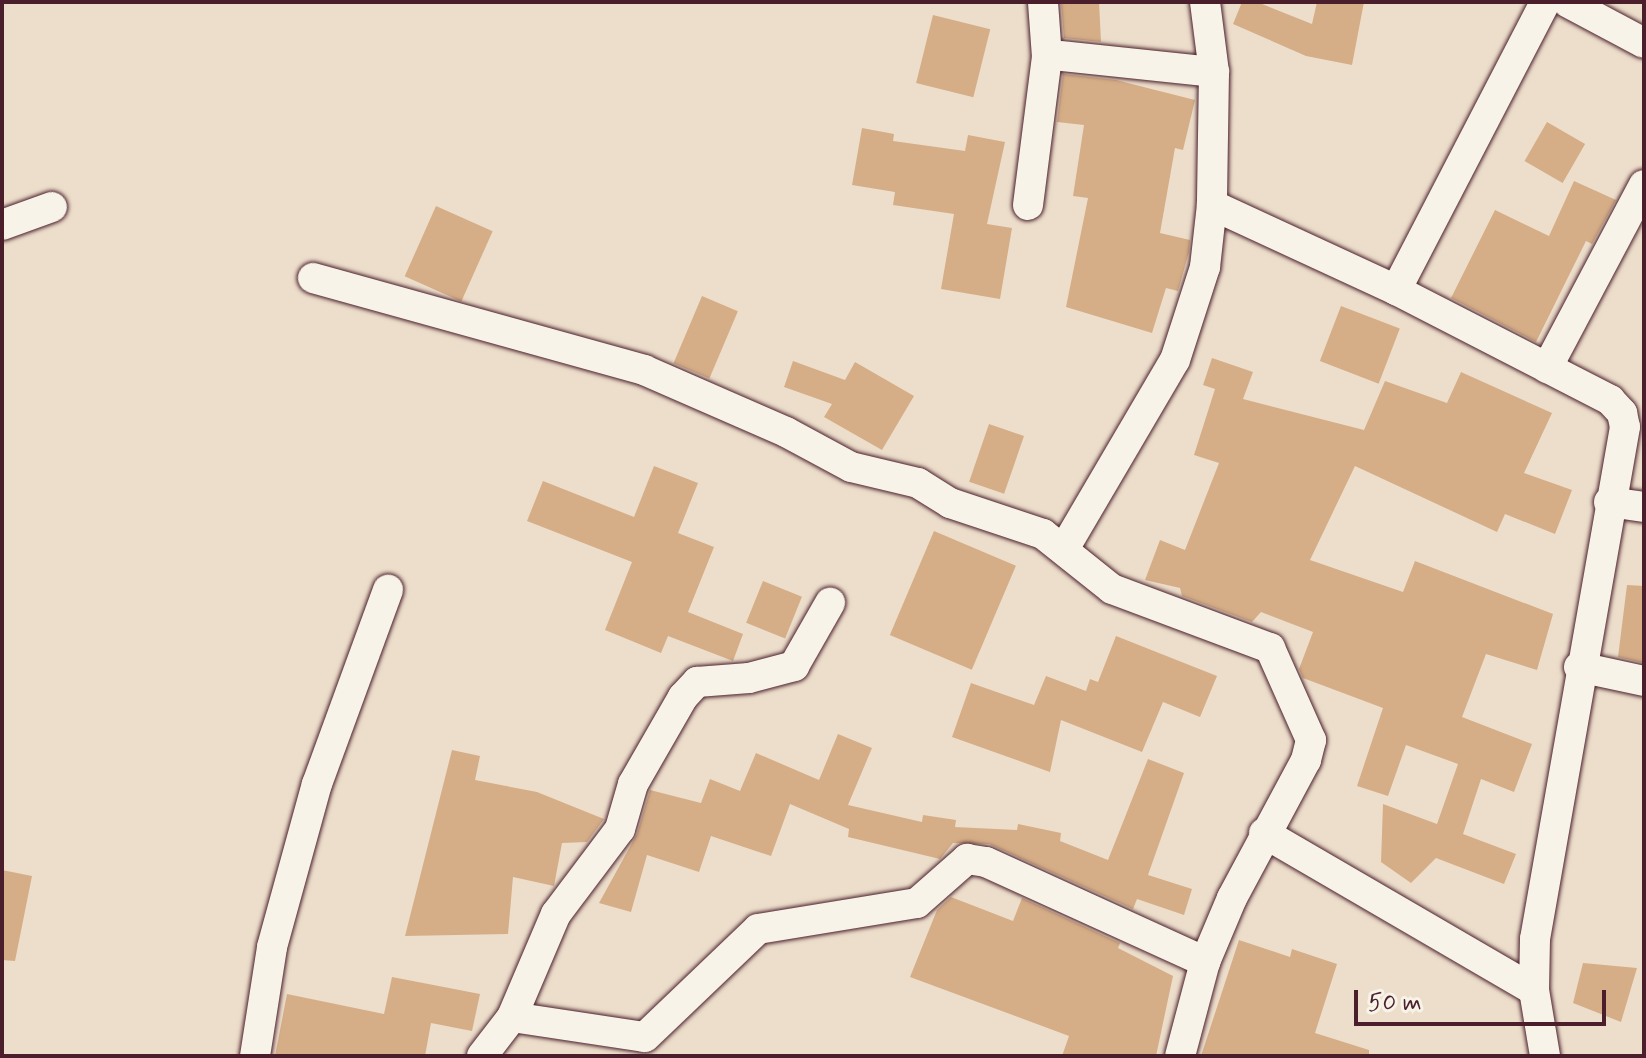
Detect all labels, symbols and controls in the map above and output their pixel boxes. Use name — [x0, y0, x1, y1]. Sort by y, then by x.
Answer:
scale bar — [1358, 974, 1610, 1024]
text: 50 m — [1368, 988, 1422, 1019]

